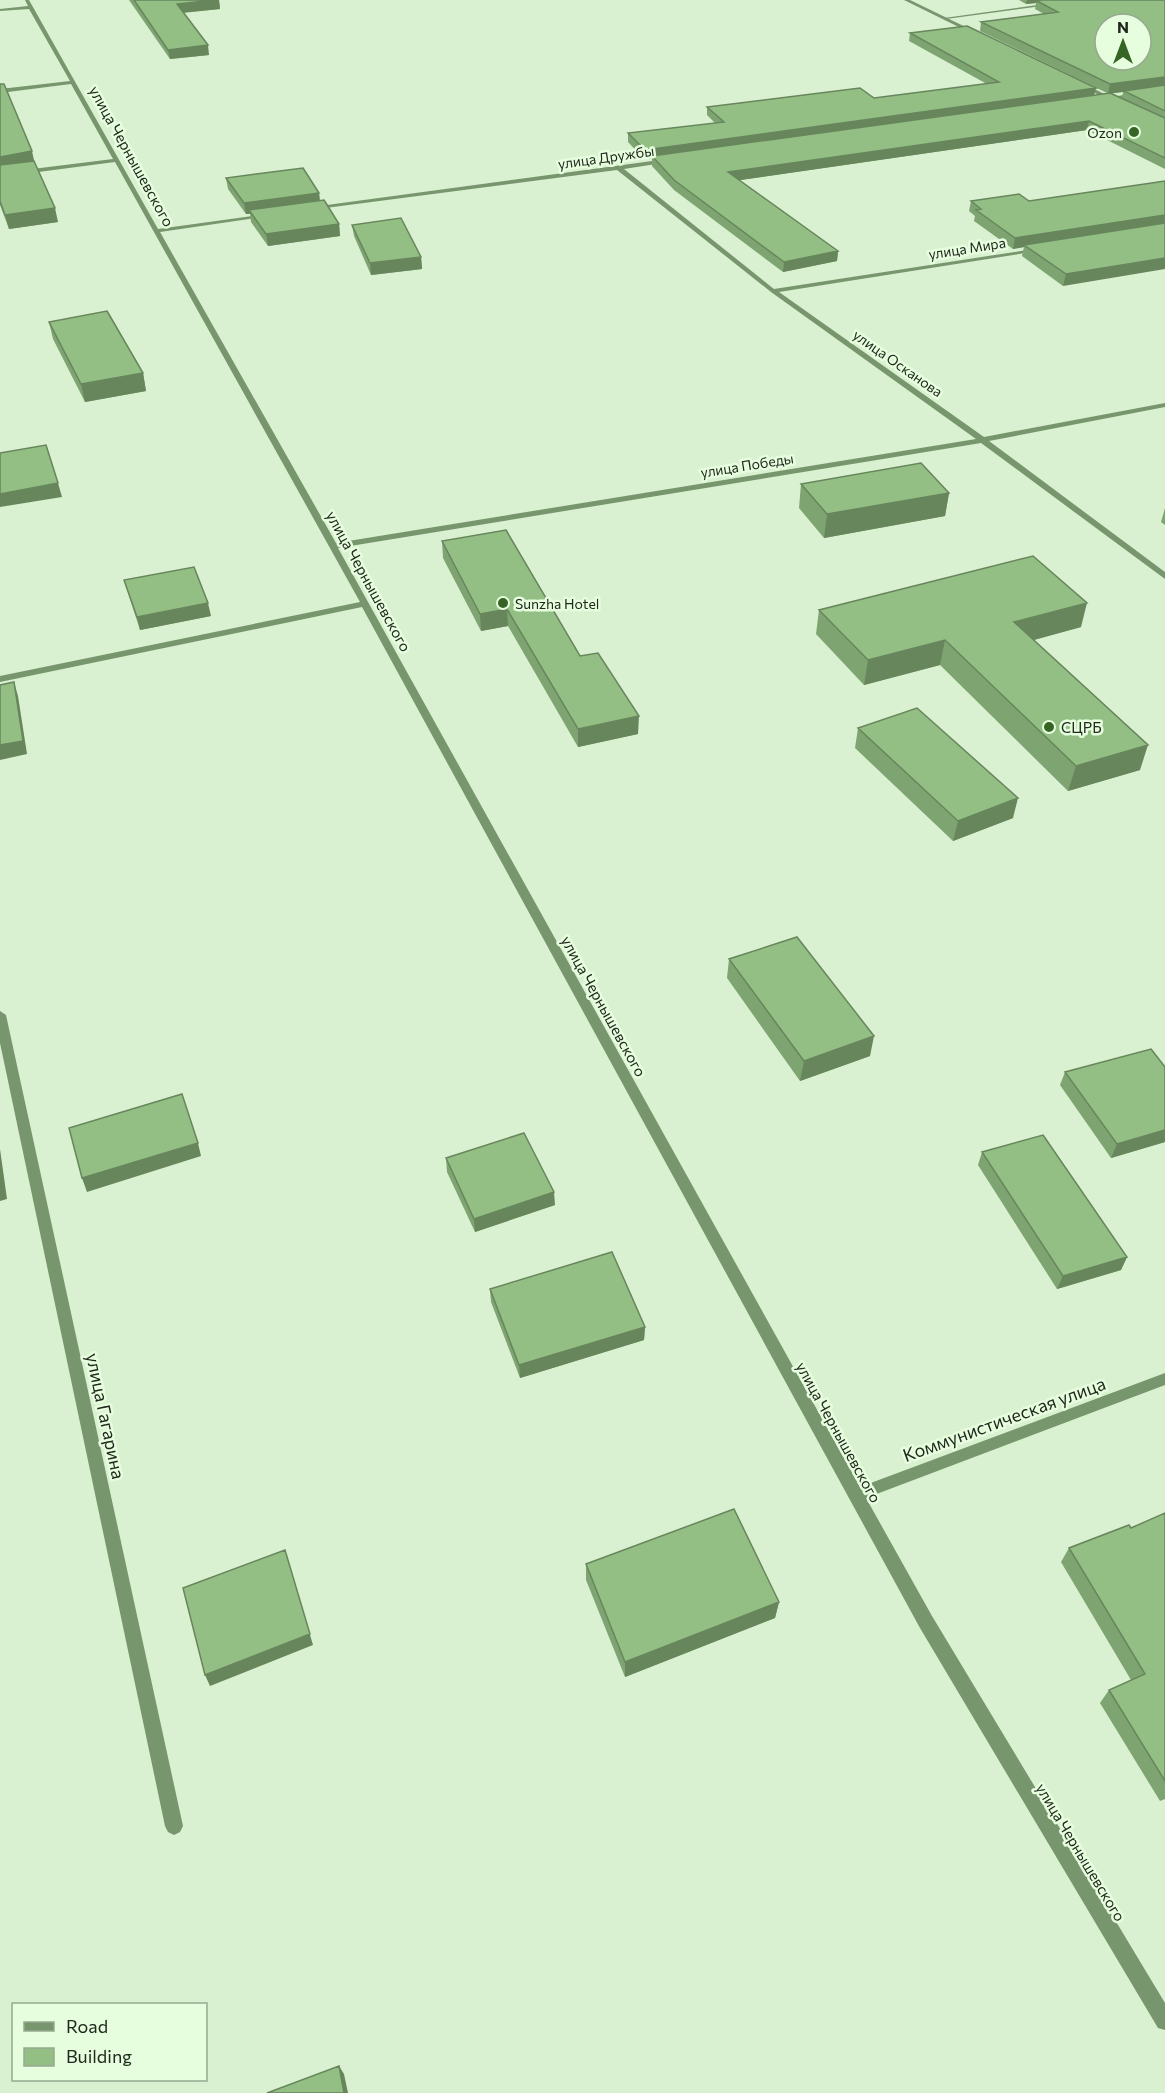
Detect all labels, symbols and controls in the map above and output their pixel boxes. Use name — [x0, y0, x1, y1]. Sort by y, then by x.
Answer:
north arrow — [1093, 12, 1153, 72]
text: N — [1117, 17, 1129, 36]
street label: улица Чернышевского — [86, 83, 178, 229]
place label: Ozon — [1087, 124, 1122, 141]
marker: Ozon — [1127, 125, 1141, 139]
street label: улица Дружбы — [557, 142, 655, 172]
street label: улица Мира — [927, 234, 1007, 262]
street label: улица Осканова — [850, 326, 946, 400]
street label: улица Победы — [699, 449, 795, 481]
street label: улица Чернышевского — [323, 508, 415, 654]
place label: Sunzha Hotel — [515, 595, 599, 612]
marker: Sunzha Hotel — [496, 596, 510, 610]
place label: СЦРБ — [1061, 718, 1102, 736]
marker: СЦРБ — [1042, 720, 1056, 734]
street label: улица Чернышевского — [558, 933, 650, 1079]
street label: улица Гагарина — [82, 1351, 130, 1481]
street label: улица Чернышевского — [793, 1359, 885, 1505]
street label: Коммунистическая улица — [900, 1372, 1108, 1466]
street label: улица Чернышевского — [1033, 1780, 1129, 1924]
legend — [12, 2003, 207, 2081]
text: Road — [66, 2015, 108, 2037]
text: Building — [66, 2045, 132, 2067]

